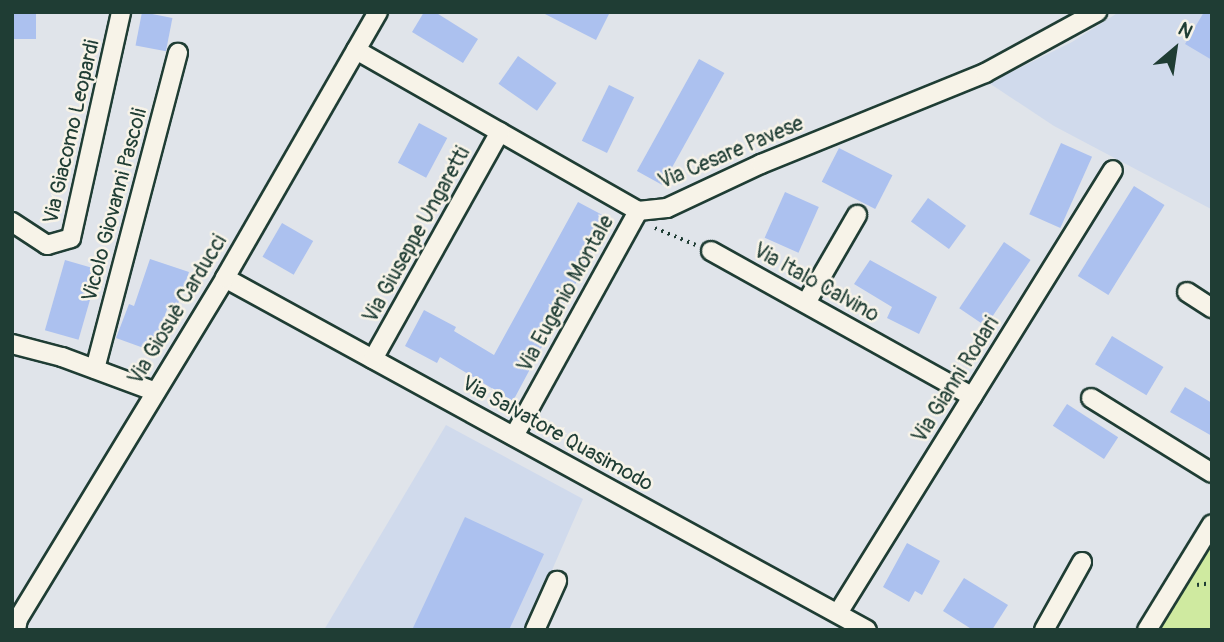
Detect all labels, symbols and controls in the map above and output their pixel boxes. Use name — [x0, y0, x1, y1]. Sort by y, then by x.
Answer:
north arrow — [1140, 14, 1210, 84]
text: N — [1174, 17, 1197, 44]
street label: Via Giacomo Leopardi — [39, 37, 105, 227]
street label: Vicolo Giovanni Pascoli — [77, 105, 153, 305]
street label: Via Cesare Pavese — [655, 111, 807, 195]
street label: Via Giuseppe Ungaretti — [358, 143, 476, 327]
street label: Via Eugenio Montale — [512, 211, 620, 377]
street label: Via Giosuè Carducci — [123, 230, 233, 390]
street label: Via Italo Calvino — [749, 238, 883, 328]
street label: Via Gianni Rodari — [907, 312, 1005, 448]
street label: Via Salvatore Quasimodo — [457, 371, 657, 497]

